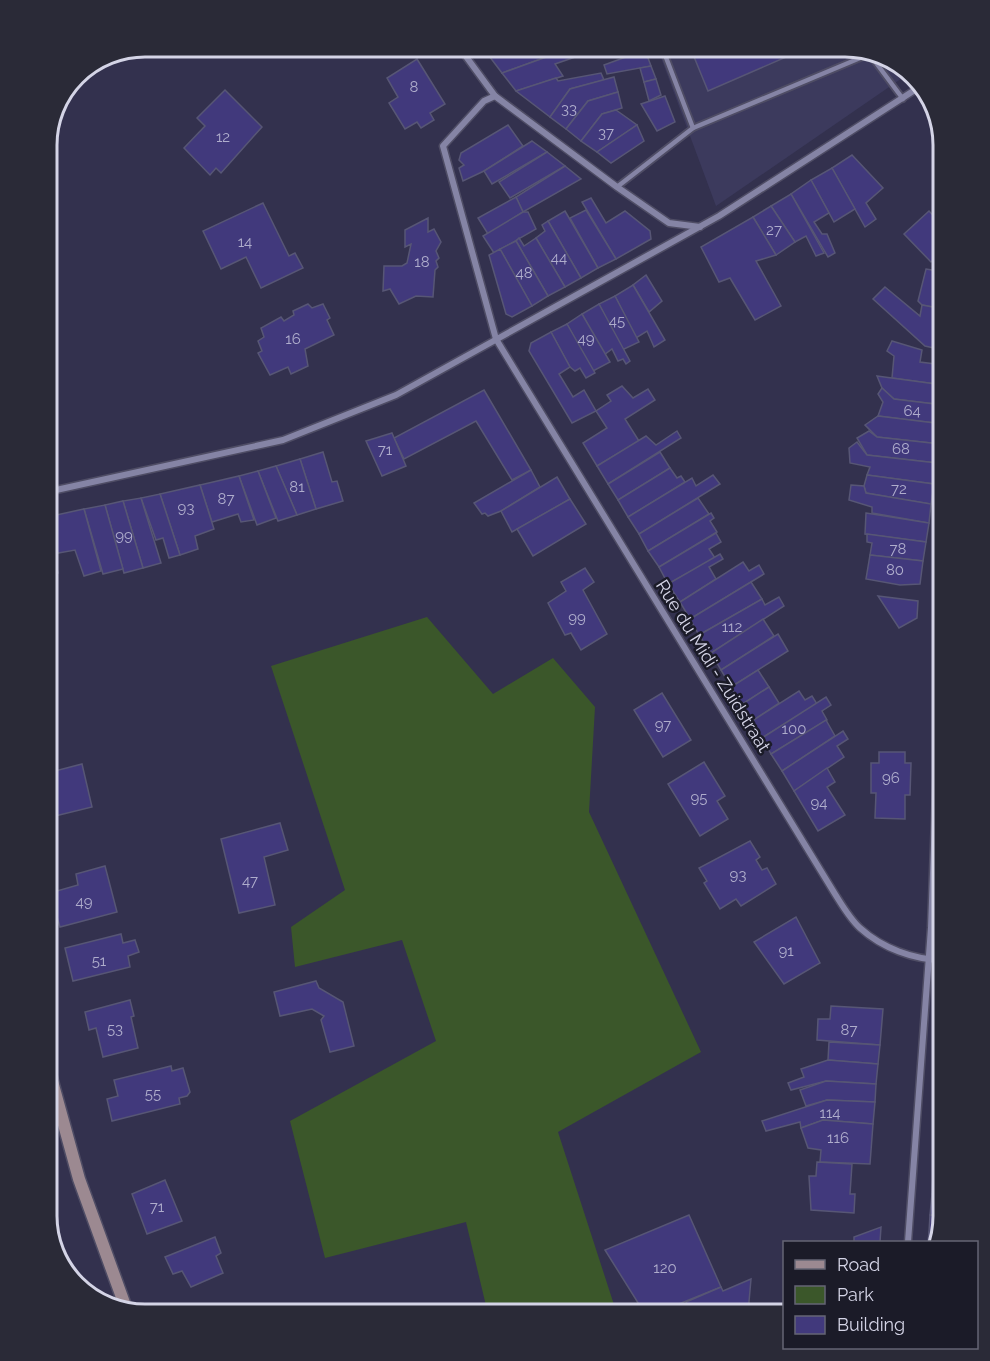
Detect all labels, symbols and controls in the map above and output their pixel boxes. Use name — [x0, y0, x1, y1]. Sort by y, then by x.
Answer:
house number: 8 — [410, 78, 419, 96]
house number: 33 — [561, 100, 577, 118]
house number: 37 — [598, 124, 614, 142]
house number: 12 — [216, 128, 230, 146]
house number: 27 — [766, 221, 782, 239]
house number: 14 — [238, 233, 252, 251]
house number: 44 — [551, 249, 567, 267]
house number: 18 — [414, 253, 430, 271]
house number: 48 — [515, 264, 533, 282]
house number: 45 — [609, 312, 625, 330]
house number: 16 — [285, 330, 301, 348]
house number: 49 — [578, 330, 595, 348]
house number: 64 — [903, 402, 921, 420]
house number: 68 — [892, 440, 910, 458]
house number: 71 — [378, 441, 393, 459]
house number: 81 — [289, 478, 305, 496]
house number: 72 — [891, 480, 907, 498]
house number: 87 — [218, 490, 234, 508]
house number: 93 — [178, 499, 194, 517]
house number: 99 — [115, 527, 133, 545]
house number: 78 — [890, 540, 907, 558]
house number: 80 — [886, 561, 904, 579]
street label: Rue du Midi - Zuidstraat — [652, 576, 775, 756]
house number: 99 — [568, 609, 586, 627]
house number: 112 — [722, 618, 743, 636]
house number: 97 — [655, 716, 671, 734]
house number: 100 — [782, 720, 806, 738]
house number: 96 — [882, 769, 900, 787]
house number: 95 — [691, 789, 707, 807]
house number: 94 — [811, 794, 827, 812]
house number: 93 — [730, 866, 746, 884]
house number: 47 — [242, 872, 258, 890]
house number: 49 — [76, 893, 93, 911]
house number: 91 — [778, 942, 794, 960]
house number: 51 — [92, 952, 107, 970]
house number: 53 — [107, 1020, 123, 1038]
house number: 87 — [841, 1021, 857, 1039]
house number: 55 — [145, 1085, 161, 1103]
house number: 114 — [819, 1104, 841, 1122]
house number: 116 — [827, 1129, 849, 1147]
house number: 71 — [150, 1198, 165, 1216]
legend — [783, 1241, 978, 1349]
text: Road — [837, 1254, 880, 1275]
house number: 120 — [653, 1259, 677, 1277]
text: Park — [837, 1284, 874, 1305]
text: Building — [837, 1314, 905, 1335]

